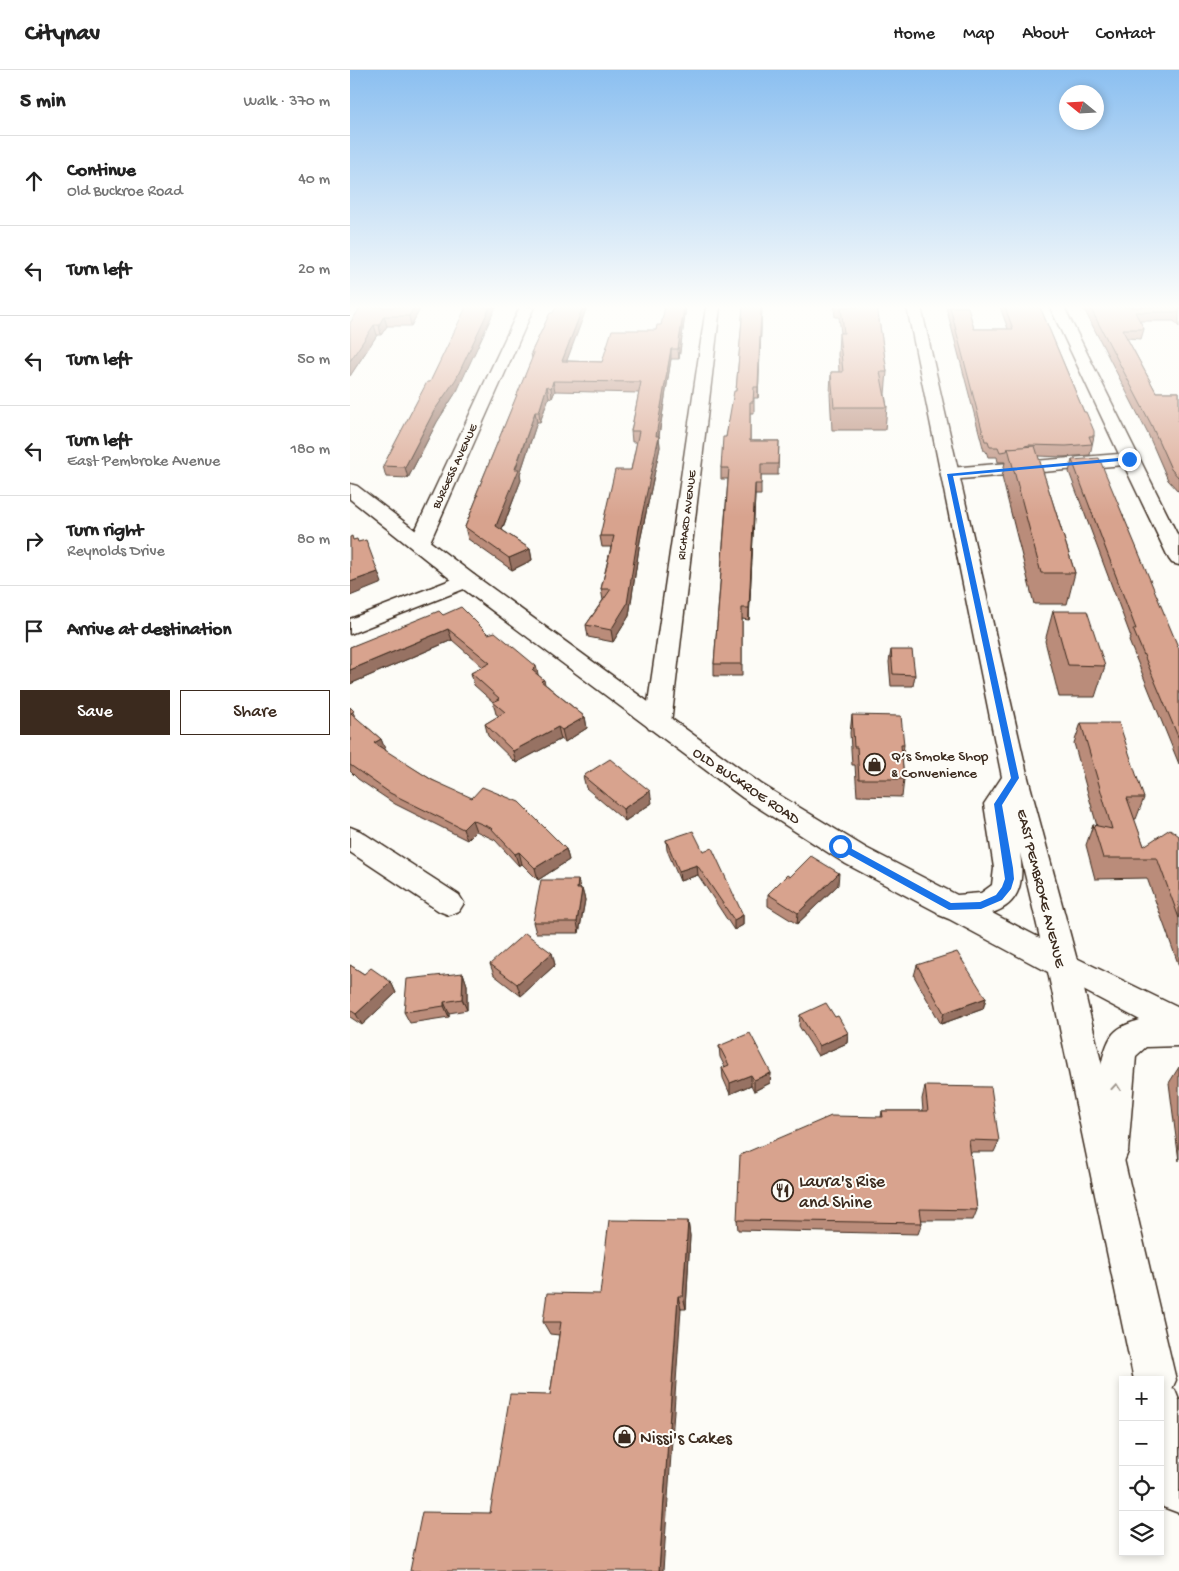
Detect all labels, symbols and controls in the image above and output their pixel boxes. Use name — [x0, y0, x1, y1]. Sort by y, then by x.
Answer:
text: Citynav — [25, 20, 100, 49]
text: Home — [893, 24, 935, 45]
text: Map — [963, 24, 994, 45]
text: About — [1022, 24, 1068, 45]
text: Contact — [1096, 24, 1154, 45]
north arrow — [1059, 85, 1104, 130]
text: 5 min — [20, 90, 65, 115]
text: Walk · 370 m — [243, 93, 330, 112]
text: Continue — [67, 160, 136, 183]
icon: ahead — [20, 167, 48, 195]
text: 40 m — [298, 171, 330, 190]
text: Old Buckroe Road — [67, 183, 183, 202]
icon: left — [20, 257, 48, 285]
text: Turn left — [67, 259, 131, 282]
text: 20 m — [298, 261, 330, 280]
icon: left — [20, 347, 48, 375]
text: Turn left — [67, 349, 131, 372]
text: 50 m — [297, 351, 330, 370]
street label: BURGESS AVENUE — [430, 422, 482, 512]
text: Turn left — [67, 430, 131, 453]
icon: left — [20, 437, 48, 465]
text: 180 m — [291, 441, 330, 460]
route end — [1118, 448, 1141, 471]
text: East Pembroke Avenue — [67, 453, 220, 472]
street label: RICHARD AVENUE — [676, 469, 700, 561]
text: Turn right — [67, 520, 143, 543]
icon: right — [20, 527, 48, 555]
text: 80 m — [297, 531, 330, 550]
text: Reynolds Drive — [67, 543, 165, 562]
icon: arrive — [20, 617, 48, 645]
text: Arrive at destination — [67, 619, 231, 642]
button: Save — [20, 690, 170, 735]
button: Share — [180, 690, 330, 735]
street label: OLD BUCKROE ROAD — [689, 744, 803, 829]
place label: Q’s Smoke Shop & Convenience — [891, 748, 989, 783]
shop icon: Q’s Smoke Shop & Convenience — [863, 752, 887, 776]
street label: EAST PEMBROKE AVENUE — [1012, 807, 1069, 970]
route start — [829, 835, 852, 858]
one-way arrow — [1110, 1083, 1121, 1091]
place label: Laura's Rise and Shine — [799, 1172, 886, 1214]
restaurant icon: Laura's Rise and Shine — [771, 1178, 795, 1202]
map controls — [1119, 1376, 1164, 1556]
button: + — [1119, 1376, 1164, 1421]
button: − — [1119, 1421, 1164, 1466]
shop icon: Nissi's Cakes — [612, 1425, 636, 1449]
place label: Nissi's Cakes — [640, 1429, 733, 1450]
button: locate — [1119, 1466, 1164, 1511]
button: layers — [1119, 1511, 1164, 1556]

